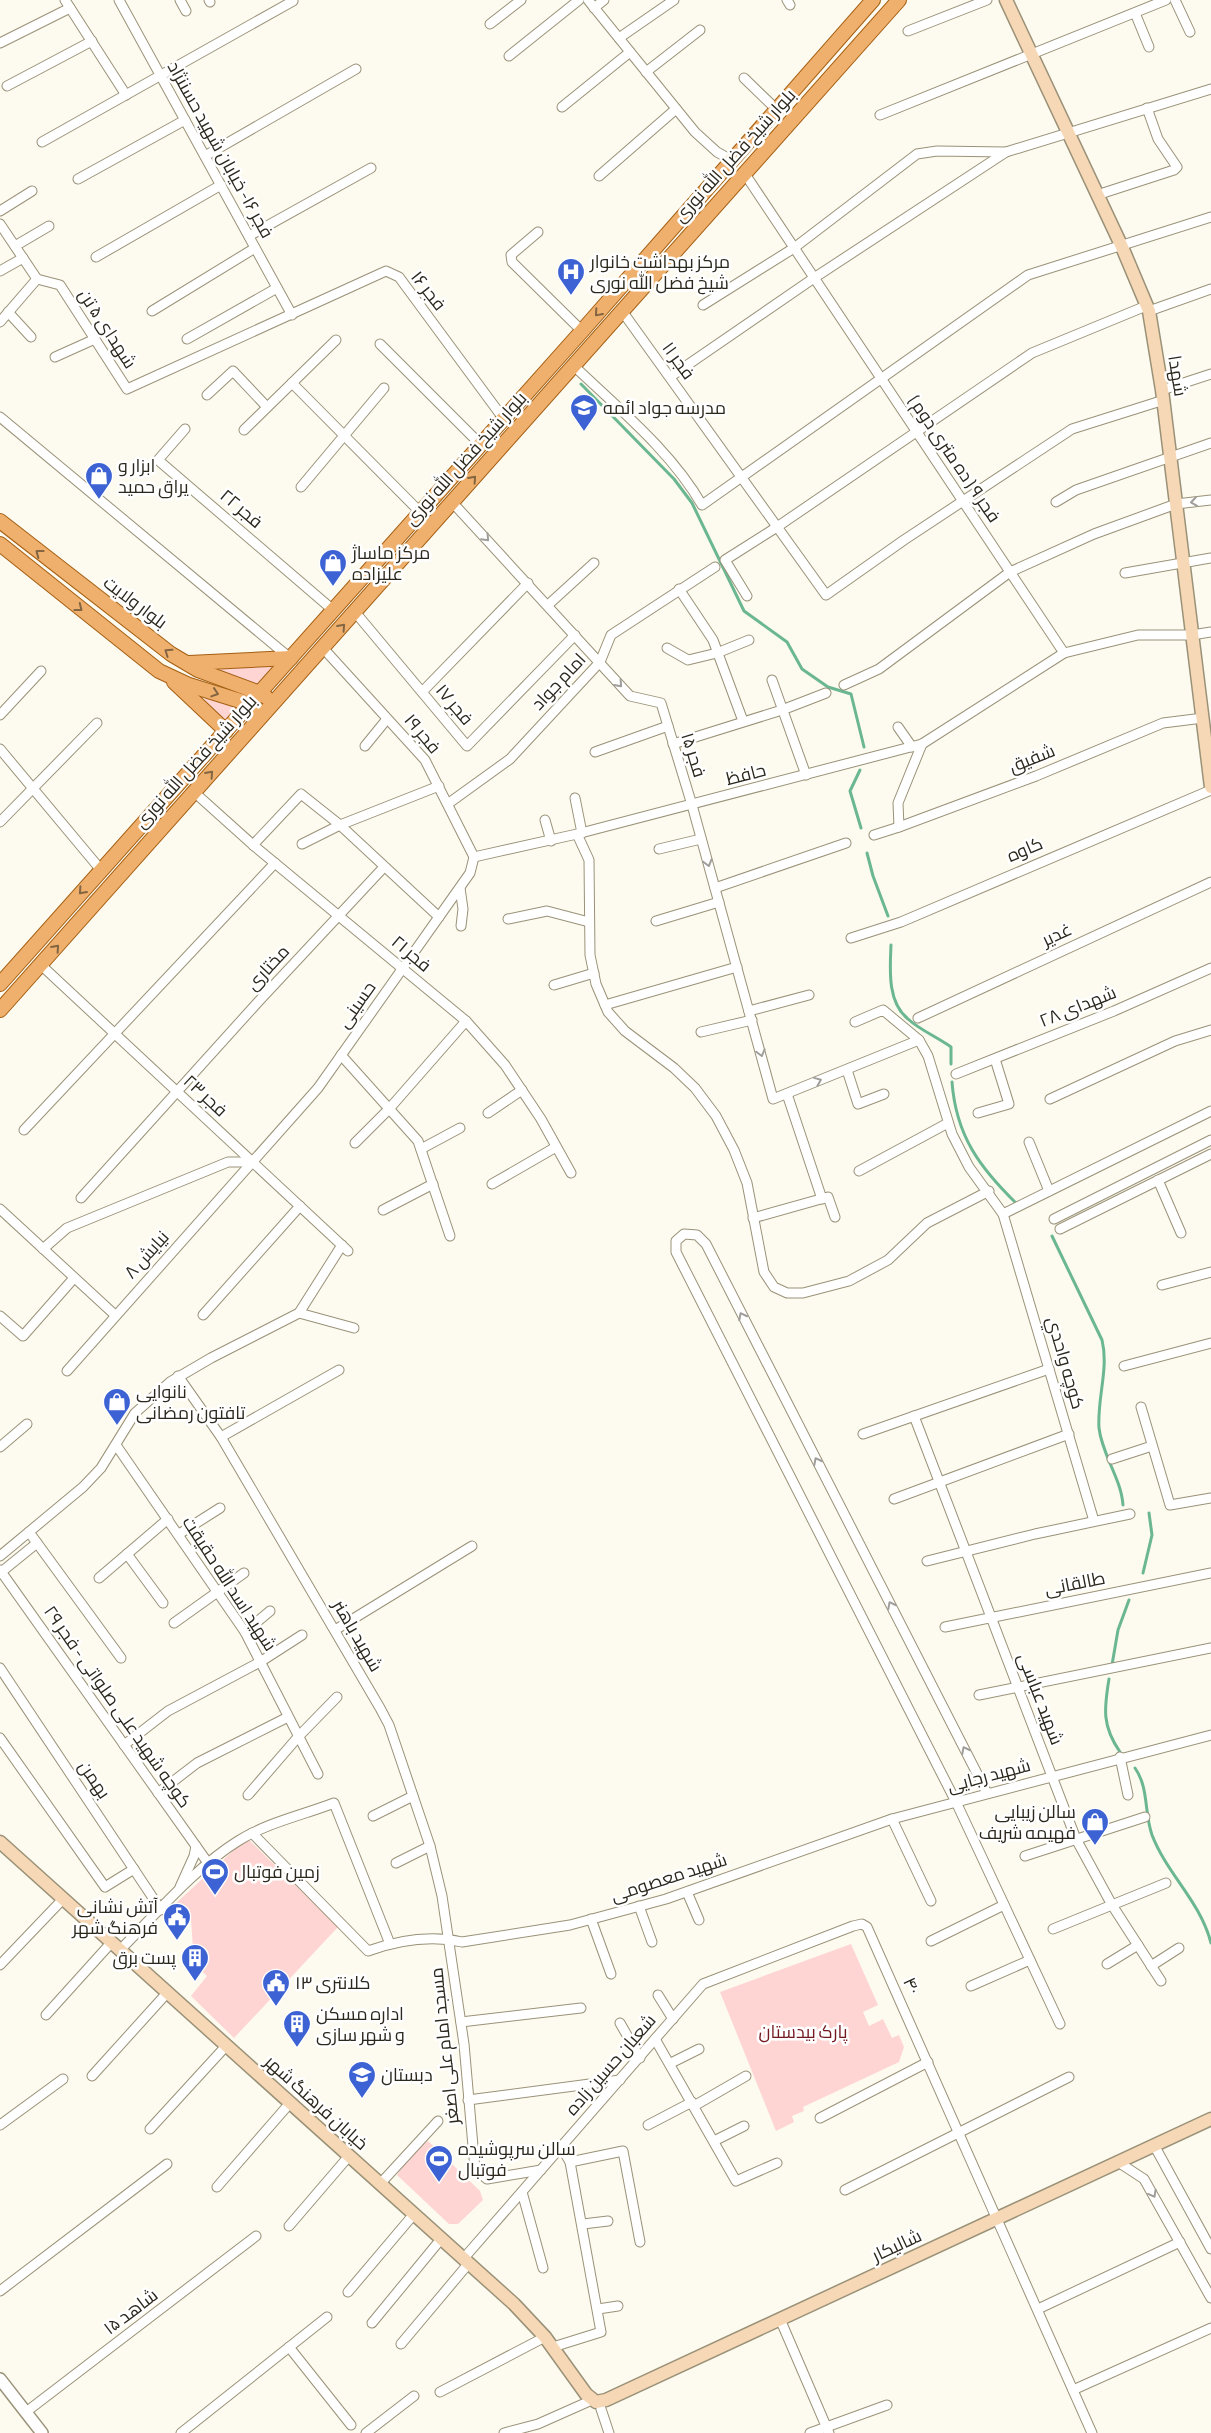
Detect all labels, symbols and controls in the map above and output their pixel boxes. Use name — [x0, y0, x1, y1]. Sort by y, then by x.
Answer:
street label: فجر ۱۶- خیابان شهید حسننژاد — [163, 58, 277, 242]
street label: بلوار شیخ فضل الله نوری — [668, 84, 801, 228]
place label: مرکز بهداشت خانوار شیخ فضل الله نوری — [589, 252, 730, 295]
hospital icon: مرکز بهداشت خانوار شیخ فضل الله نوری — [556, 257, 586, 296]
street label: فجر ۱۶ — [406, 267, 450, 315]
street label: شهدای ۵ تن — [74, 285, 140, 373]
one-way arrow — [595, 307, 604, 316]
street label: فجر ۱۱ — [657, 338, 699, 384]
street label: شهدا — [1163, 354, 1191, 398]
street label: بلوار شیخ فضل الله نوری — [399, 387, 532, 531]
street label: فجر ۹ ( ده متری دوم ) — [903, 391, 1004, 527]
school or university icon: مدرسه جواد ائمه — [569, 393, 599, 432]
place label: مدرسه جواد ائمه — [603, 398, 726, 419]
place label: ابزار و یراق حمید — [118, 456, 189, 499]
shop icon: ابزار و یراق حمید — [84, 461, 114, 500]
one-way arrow — [467, 476, 476, 485]
street label: فجر ۲۲ — [215, 485, 267, 533]
one-way arrow — [1189, 496, 1197, 507]
one-way arrow — [480, 532, 489, 541]
place label: مرکز ماساژ علیزاده — [351, 543, 430, 585]
shop icon: مرکز ماساژ علیزاده — [318, 548, 348, 587]
one-way arrow — [35, 550, 45, 559]
street label: بلوار ولایت — [99, 572, 171, 634]
one-way arrow — [73, 602, 82, 610]
one-way arrow — [336, 623, 345, 632]
one-way arrow — [164, 649, 174, 658]
street label: امام جواد — [528, 649, 591, 715]
one-way arrow — [613, 678, 622, 687]
street label: فجر ۱۷ — [431, 680, 477, 730]
one-way arrow — [210, 687, 219, 697]
street label: بلوار شیخ فضل الله نوری — [129, 690, 262, 834]
street label: فجر ۱۹ — [400, 710, 444, 758]
street label: فجر ۱۵ — [676, 730, 710, 780]
street label: شفیق — [1006, 740, 1058, 779]
street label: حافظ — [724, 760, 768, 790]
one-way arrow — [204, 771, 213, 780]
street label: کاوه — [1004, 833, 1046, 867]
one-way arrow — [703, 858, 713, 867]
one-way arrow — [79, 886, 88, 895]
street label: غدیر — [1038, 919, 1075, 951]
street label: فجر ۲۱ — [387, 931, 435, 977]
street label: مختاری — [242, 941, 294, 995]
one-way arrow — [50, 944, 59, 953]
street label: حسینی — [333, 978, 381, 1032]
street label: شهدای ۲۸ — [1037, 982, 1119, 1032]
one-way arrow — [755, 1049, 766, 1058]
street label: فجر ۲۳ — [179, 1071, 231, 1121]
one-way arrow — [814, 1077, 822, 1087]
street label: نیایش ۸ — [120, 1227, 174, 1283]
one-way arrow — [738, 1312, 748, 1321]
street label: كوچه واحدي — [1039, 1314, 1088, 1413]
place label: نانوایی تافتون رمضانی — [136, 1382, 245, 1424]
shop icon: نانوایی تافتون رمضانی — [102, 1387, 132, 1426]
one-way arrow — [813, 1457, 823, 1466]
street label: شهید اسد الله حقیقت — [178, 1512, 282, 1655]
street label: طالقانی — [1043, 1568, 1107, 1600]
street label: شهید باهنر — [327, 1595, 386, 1676]
one-way arrow — [887, 1601, 897, 1610]
street label: کوچه شهید علی صلواتی - فجر ۲۹ — [38, 1602, 195, 1813]
street label: شهید عباسی — [1013, 1650, 1067, 1748]
one-way arrow — [961, 1746, 971, 1755]
street label: شهید رجایی — [945, 1755, 1033, 1797]
street label: بهمن — [74, 1757, 114, 1803]
place label: سالن زیبایی فهیمه شریف — [979, 1802, 1076, 1844]
shop icon: سالن زیبایی فهیمه شریف — [1080, 1807, 1110, 1846]
street label: شهید معصومی — [608, 1849, 730, 1907]
sports icon: زمین فوتبال — [200, 1857, 230, 1896]
place label: زمین فوتبال — [234, 1862, 320, 1883]
place label: آتش نشانی فرهنگ شهر — [71, 1897, 158, 1939]
public building icon: آتش نشانی فرهنگ شهر — [162, 1902, 192, 1941]
building icon: پست برق — [180, 1943, 210, 1982]
place label: پست برق — [112, 1948, 176, 1970]
street label: مسجد امام علی اصغر — [426, 1966, 465, 2126]
public building icon: کلانتری ۱۳ — [261, 1968, 291, 2007]
place label: کلانتری ۱۳ — [295, 1973, 371, 1994]
street label: ۴۰ — [898, 1974, 924, 1998]
place label: اداره مسکن و شهر سازی — [316, 2004, 405, 2046]
building icon: اداره مسکن و شهر سازی — [282, 2009, 312, 2048]
street label: شعبان حسین زاده — [561, 2010, 661, 2120]
park label: پارک بیدستان — [758, 2022, 848, 2044]
street label: خیابان فرهنگ شهر — [259, 2051, 372, 2155]
school or university icon: دبستان — [347, 2060, 377, 2099]
place label: دبستان — [381, 2065, 433, 2086]
place label: سالن سرپوشیده فوتبال — [458, 2139, 576, 2181]
sports icon: سالن سرپوشیده فوتبال — [424, 2144, 454, 2183]
one-way arrow — [1147, 2189, 1157, 2198]
street label: شالیکار — [868, 2225, 925, 2267]
street label: شاهد ۱۵ — [100, 2285, 162, 2339]

